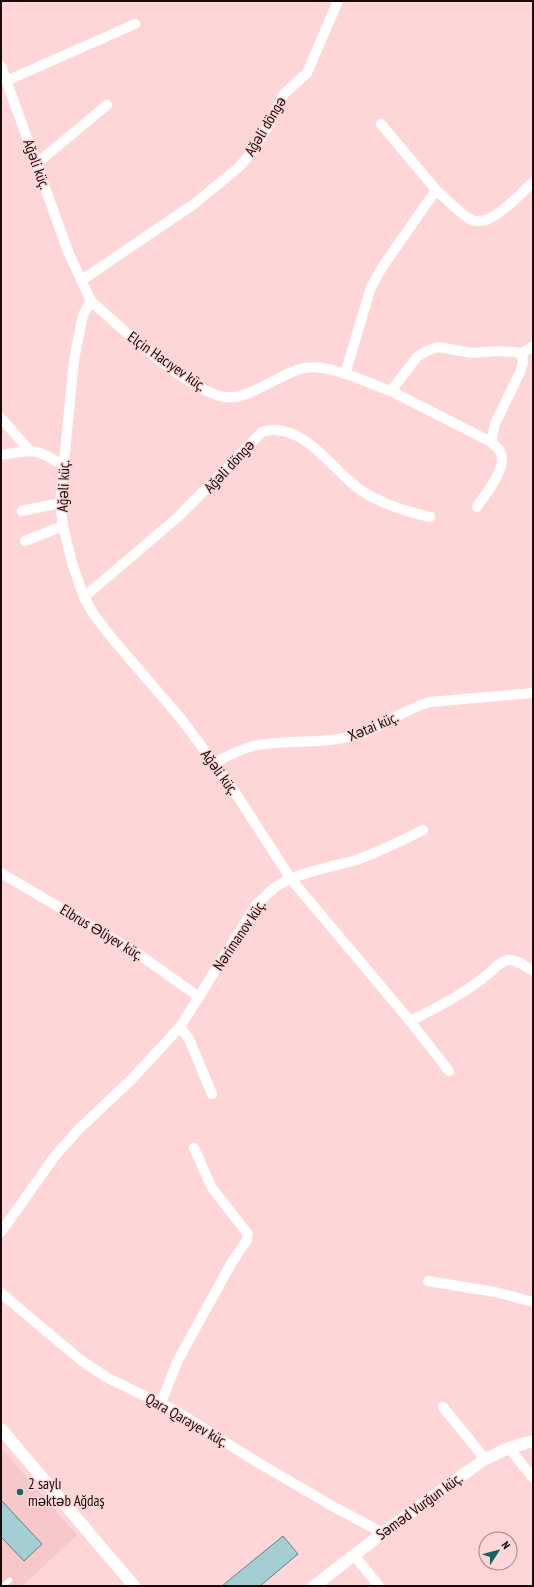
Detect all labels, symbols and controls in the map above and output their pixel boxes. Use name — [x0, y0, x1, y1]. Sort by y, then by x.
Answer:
street label: Ağəli döngə — [240, 93, 290, 159]
street label: Ağəli küç. — [19, 136, 55, 192]
street label: Elçin Hacıyev küç. — [124, 327, 210, 395]
street label: Ağəli döngə — [200, 435, 258, 497]
street label: Ağəli küç. — [53, 459, 73, 512]
street label: Xətai küç. — [345, 707, 401, 745]
street label: Ağəli küç. — [197, 745, 243, 799]
street label: Nərimanov küç. — [208, 896, 270, 974]
street label: Elbrus Əliyev küç. — [57, 900, 147, 964]
street label: Qara Qarayev küç. — [142, 1389, 232, 1451]
street label: Səməd Vurğun küç. — [372, 1468, 466, 1544]
place label: 2 saylı məktəb Ağdaş — [28, 1474, 105, 1510]
marker: 2 saylı məktəb Ağdaş — [15, 1487, 25, 1497]
north arrow — [478, 1531, 518, 1571]
text: N — [499, 1539, 514, 1552]

